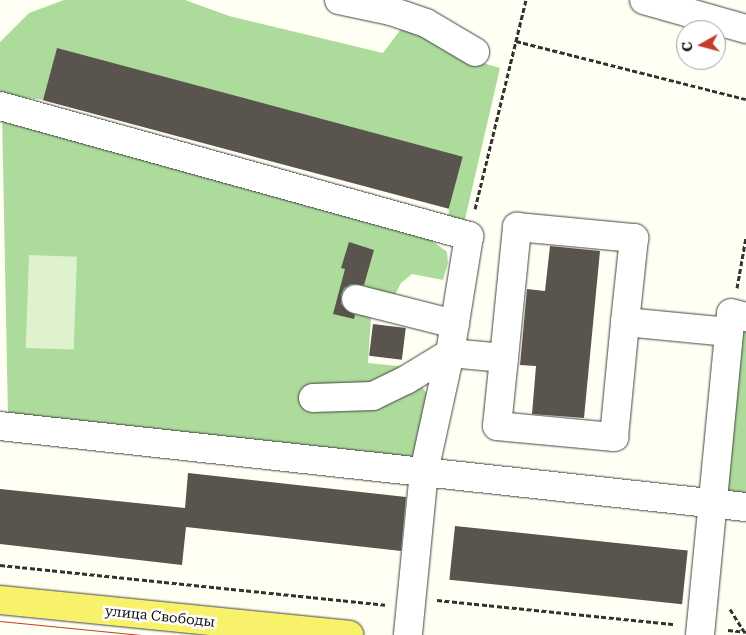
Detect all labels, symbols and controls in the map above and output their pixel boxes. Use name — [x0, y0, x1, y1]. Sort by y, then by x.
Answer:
north arrow — [676, 20, 726, 70]
text: С — [679, 41, 696, 53]
street label: улица Свободы — [104, 602, 216, 630]

